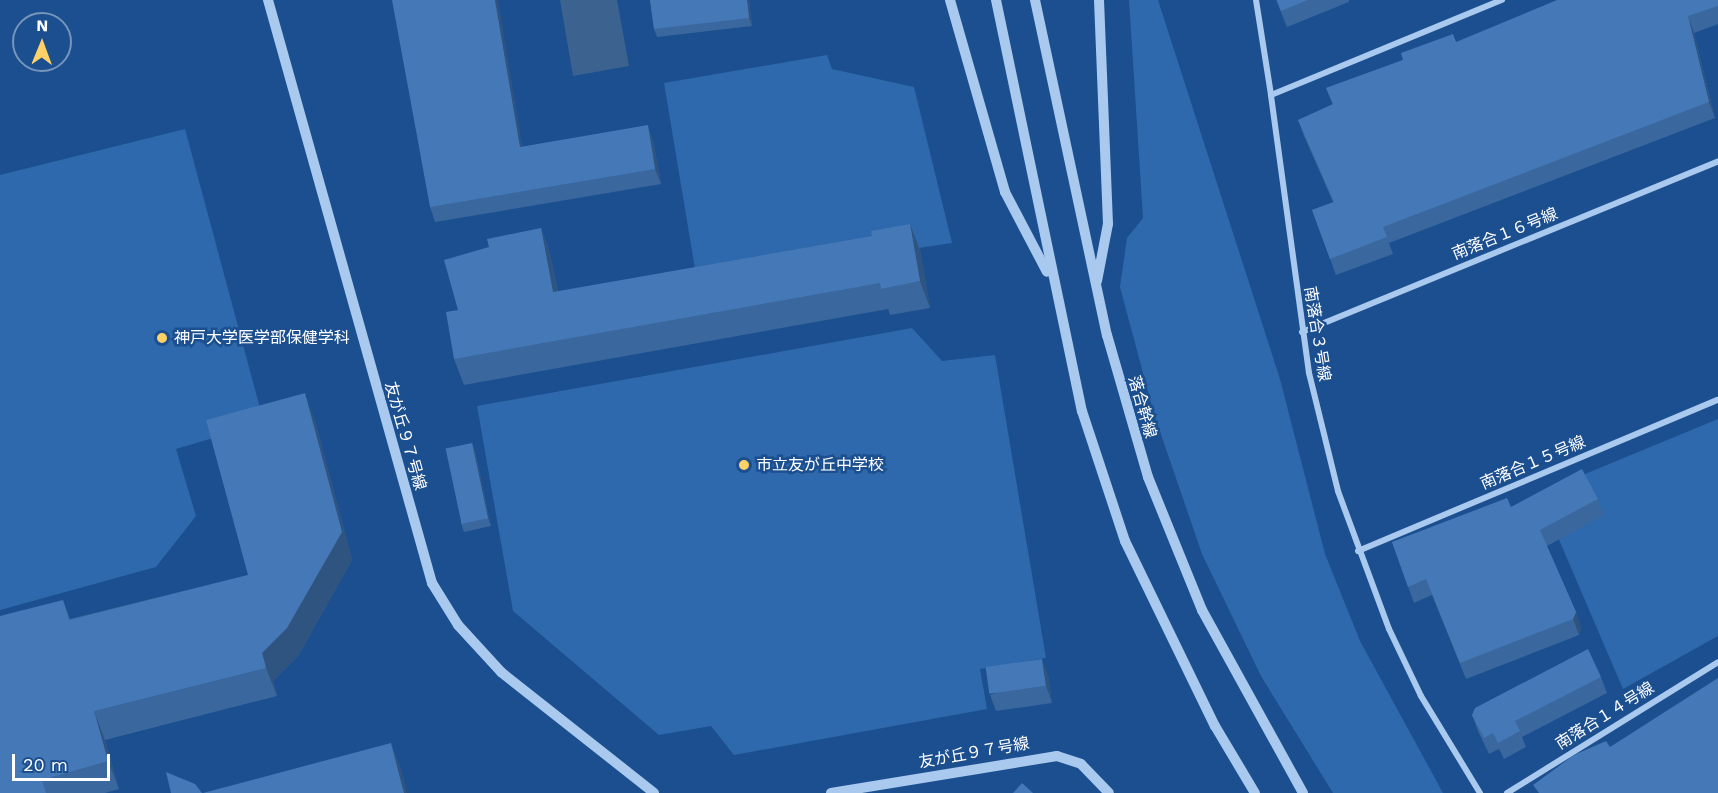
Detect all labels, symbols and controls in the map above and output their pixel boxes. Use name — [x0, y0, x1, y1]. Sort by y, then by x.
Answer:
north arrow — [12, 12, 72, 72]
text: N — [36, 16, 48, 35]
street label: 南落合１６号線 — [1449, 204, 1561, 264]
street label: 南落合３号線 — [1300, 285, 1334, 383]
place label: 神戸大学医学部保健学科 — [174, 328, 350, 348]
marker: 神戸大学医学部保健学科 — [155, 331, 169, 345]
street label: 落合幹線 — [1124, 374, 1160, 440]
street label: 友が丘９７号線 — [380, 380, 430, 492]
street label: 南落合１５号線 — [1478, 432, 1588, 494]
place label: 市立友が丘中学校 — [756, 455, 884, 475]
marker: 市立友が丘中学校 — [737, 458, 751, 472]
street label: 南落合１４号線 — [1552, 678, 1658, 754]
street label: 友が丘９７号線 — [917, 734, 1031, 772]
scale bar — [15, 742, 112, 780]
text: 20 m — [23, 754, 68, 775]

